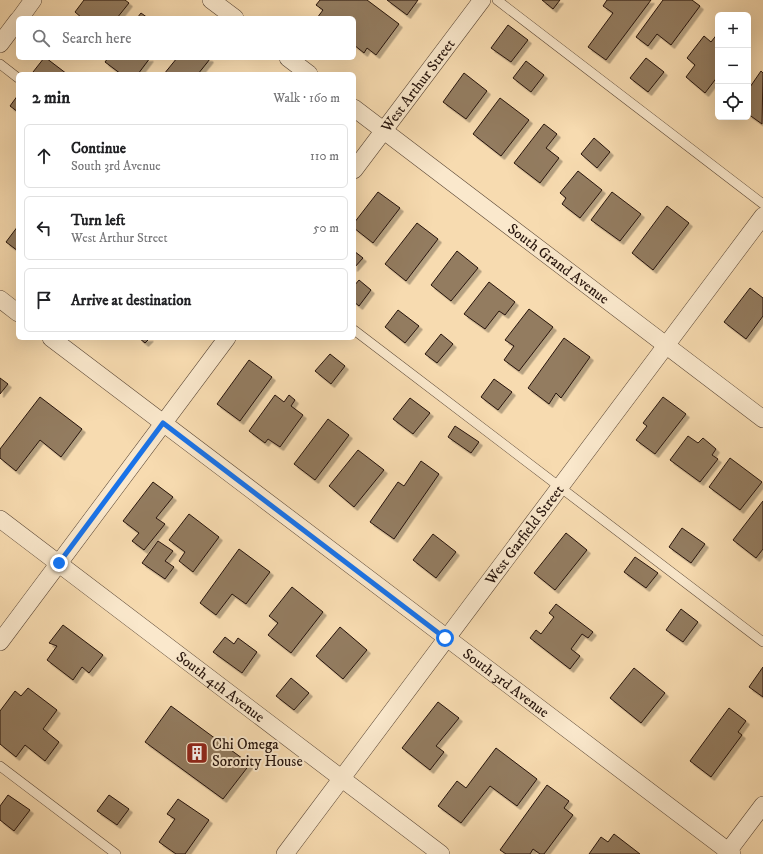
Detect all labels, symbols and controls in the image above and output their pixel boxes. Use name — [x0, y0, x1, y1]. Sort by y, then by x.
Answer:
map controls — [715, 12, 751, 120]
button: + — [715, 12, 751, 48]
search box — [16, 16, 356, 60]
icon: search — [30, 27, 52, 49]
text: Search here — [62, 29, 131, 48]
street label: West Arthur Street — [376, 35, 459, 137]
button: − — [715, 48, 751, 84]
button: locate — [715, 84, 751, 120]
text: 2 min — [32, 87, 70, 109]
text: Walk · 160 m — [273, 90, 340, 106]
text: Continue — [71, 139, 126, 158]
icon: ahead — [33, 145, 55, 167]
text: 110 m — [310, 148, 339, 164]
text: South 3rd Avenue — [71, 158, 161, 174]
text: Turn left — [71, 211, 125, 230]
icon: left — [33, 217, 55, 239]
street label: South Grand Avenue — [504, 219, 613, 309]
text: 50 m — [313, 220, 339, 236]
text: West Arthur Street — [71, 230, 168, 246]
icon: arrive — [33, 289, 55, 311]
text: Arrive at destination — [71, 291, 191, 310]
street label: West Garfield Street — [480, 481, 568, 590]
route end — [50, 554, 68, 572]
route start — [436, 629, 454, 647]
street label: South 3rd Avenue — [459, 644, 553, 722]
street label: South 4th Avenue — [172, 647, 268, 727]
place label: Chi Omega Sorority House — [212, 735, 303, 771]
building icon: Chi Omega Sorority House — [184, 740, 210, 766]

